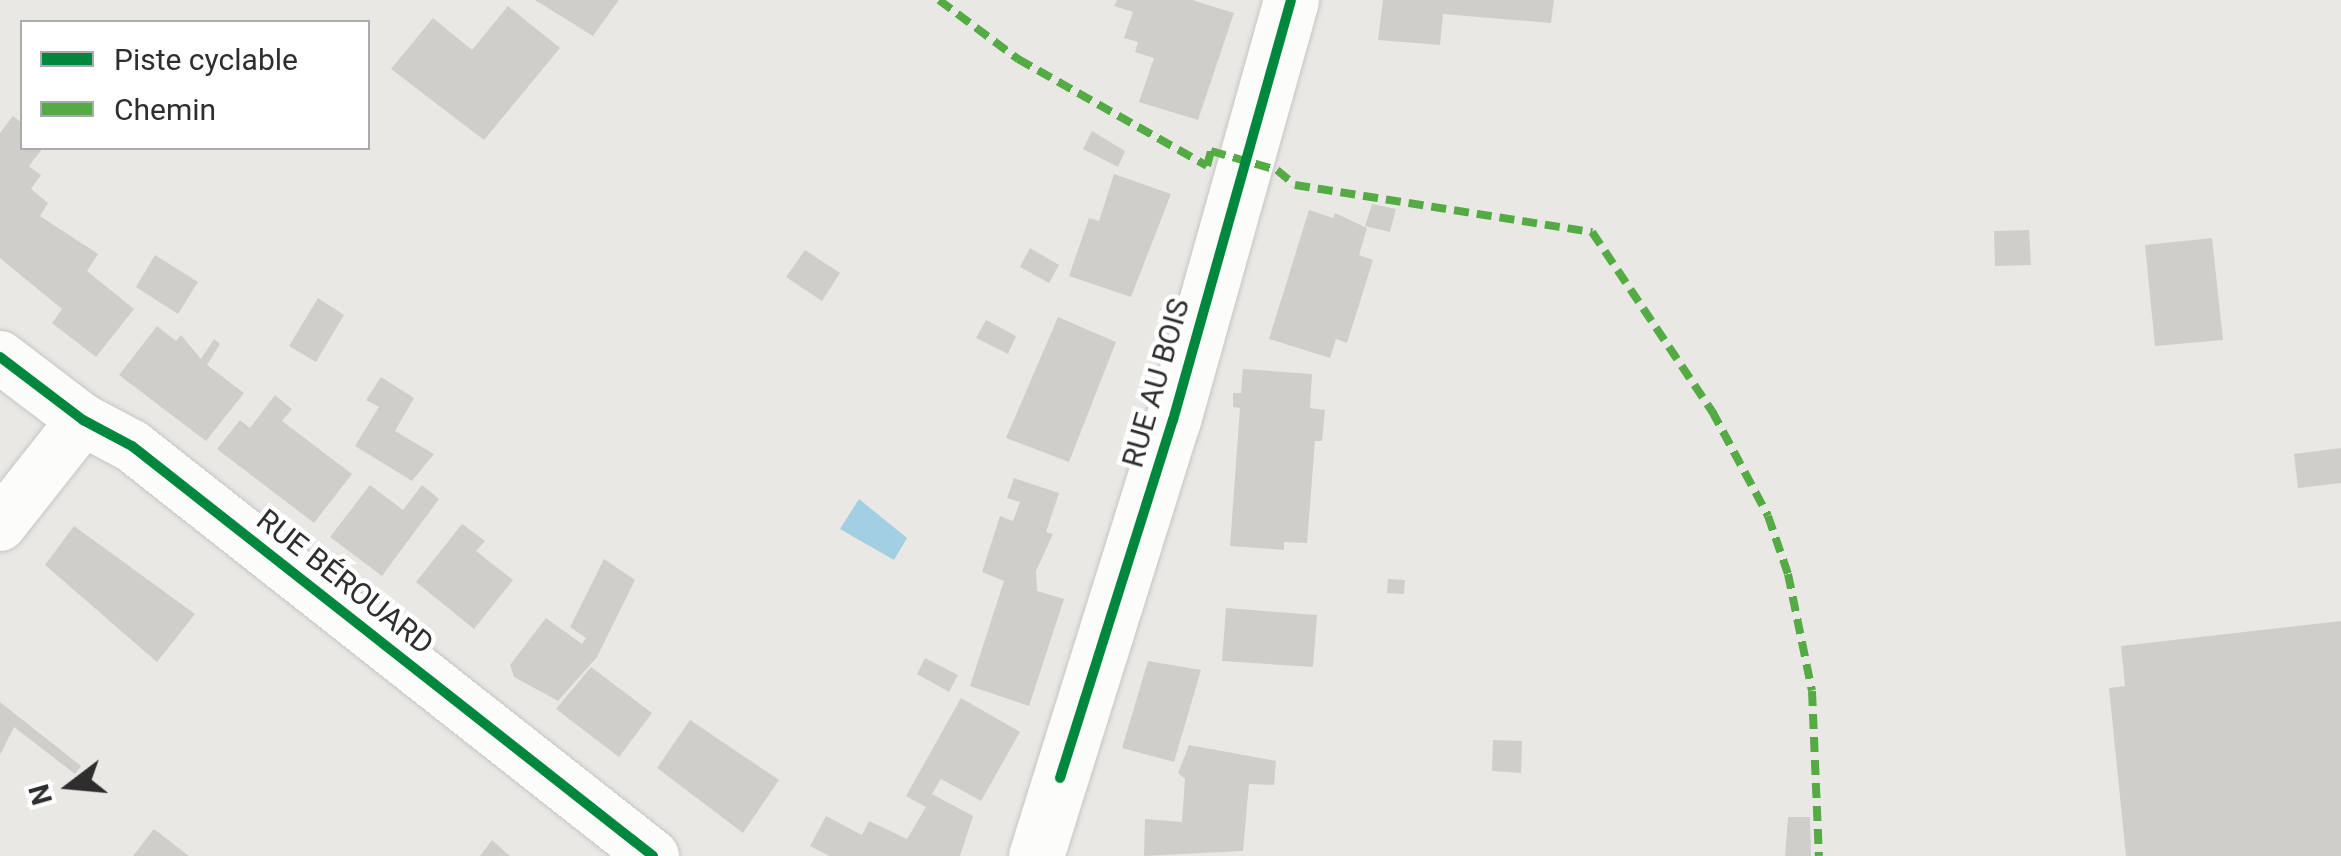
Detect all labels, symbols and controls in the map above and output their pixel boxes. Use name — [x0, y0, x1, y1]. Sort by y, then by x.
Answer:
legend — [20, 20, 370, 150]
text: Piste cyclable — [114, 42, 298, 77]
text: Chemin — [114, 92, 216, 127]
street label: RUE AU BOIS — [1115, 294, 1197, 472]
street label: RUE BÉROUARD — [250, 502, 440, 662]
north arrow — [20, 736, 120, 836]
text: N — [22, 780, 59, 808]

